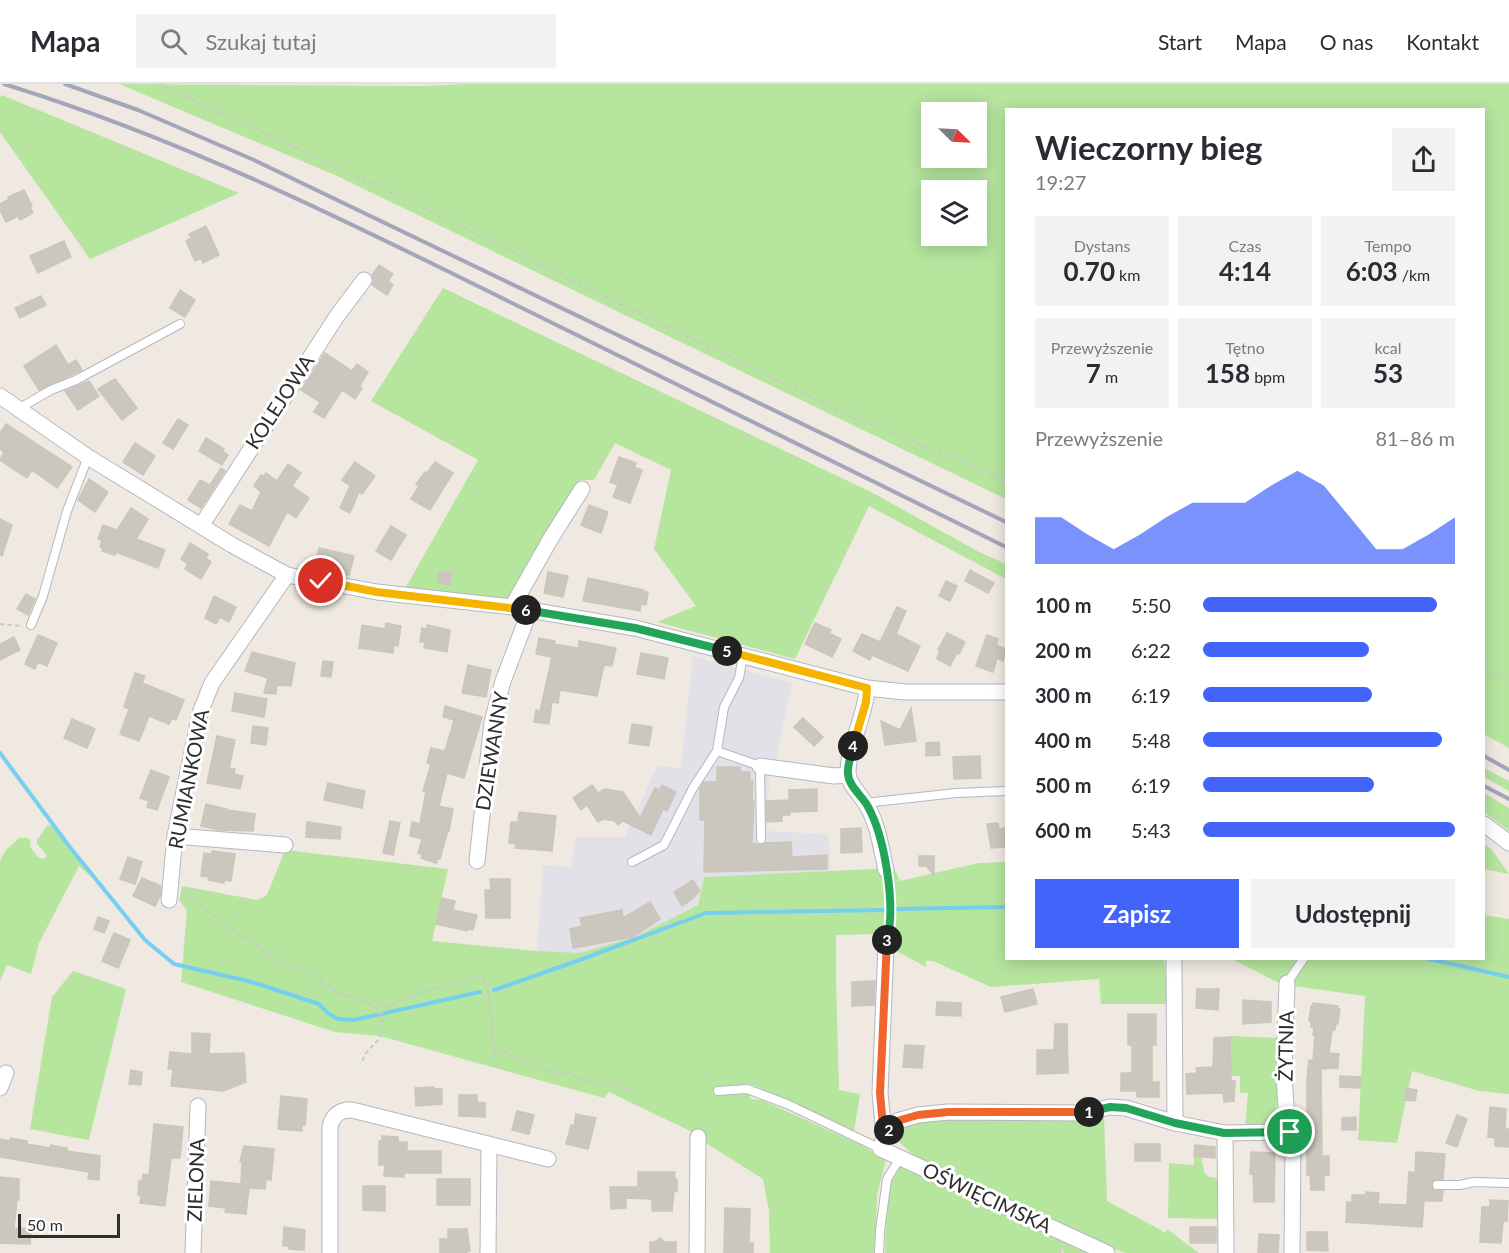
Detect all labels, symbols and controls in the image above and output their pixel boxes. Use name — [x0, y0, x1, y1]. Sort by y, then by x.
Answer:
search box — [136, 14, 556, 68]
text: Mapa — [30, 24, 100, 58]
icon: search — [157, 25, 190, 58]
text: Szukaj tutaj — [205, 28, 316, 55]
text: Start — [1158, 29, 1202, 54]
text: Mapa — [1235, 29, 1287, 54]
text: O nas — [1320, 29, 1373, 54]
text: Kontakt — [1406, 29, 1479, 54]
north arrow — [921, 102, 987, 168]
map controls — [921, 102, 987, 246]
text: Wieczorny bieg — [1035, 127, 1262, 167]
button: share — [1392, 128, 1455, 191]
text: 19:27 — [1035, 170, 1086, 194]
button: layers — [921, 180, 987, 246]
text: Dystans — [1074, 236, 1130, 255]
text: Czas — [1229, 236, 1261, 255]
text: Tempo — [1364, 236, 1412, 255]
text: 0.70 — [1064, 255, 1115, 287]
text: 4:14 — [1219, 255, 1271, 287]
text: 6:03 — [1346, 255, 1398, 287]
text: km — [1115, 265, 1140, 284]
text: /km — [1398, 265, 1430, 284]
text: Przewyższenie — [1051, 338, 1153, 357]
text: Tętno — [1225, 338, 1265, 357]
text: kcal — [1374, 338, 1402, 357]
street label: KOLEJOWA — [240, 349, 319, 453]
text: 7 — [1086, 357, 1101, 389]
text: 158 — [1205, 357, 1250, 389]
text: 53 — [1373, 357, 1403, 389]
text: m — [1101, 367, 1118, 386]
text: bpm — [1250, 367, 1285, 386]
text: Przewyższenie — [1035, 426, 1163, 450]
text: 81–86 m — [1375, 426, 1455, 450]
pin — [295, 555, 346, 606]
icon: check — [304, 564, 337, 597]
text: 100 m — [1035, 593, 1091, 617]
text: 5:50 — [1131, 593, 1171, 617]
pin: 6 — [511, 595, 541, 625]
text: 6 — [521, 600, 531, 619]
pin: 5 — [712, 636, 742, 666]
text: 200 m — [1035, 638, 1091, 662]
text: 6:22 — [1131, 638, 1171, 662]
text: 5 — [722, 641, 732, 660]
text: 300 m — [1035, 683, 1091, 707]
text: 6:19 — [1131, 683, 1171, 707]
street label: DZIEWANNY — [470, 689, 512, 812]
street label: RUMIANKOWA — [163, 707, 213, 851]
text: 400 m — [1035, 728, 1091, 752]
text: 5:48 — [1131, 728, 1171, 752]
pin: 4 — [838, 731, 868, 761]
text: 4 — [848, 736, 858, 755]
text: 500 m — [1035, 773, 1091, 797]
text: 6:19 — [1131, 773, 1171, 797]
text: 600 m — [1035, 818, 1091, 842]
text: 5:43 — [1131, 818, 1171, 842]
button: Zapisz — [1035, 879, 1239, 948]
button: Udostępnij — [1251, 879, 1455, 948]
pin: 3 — [872, 925, 902, 955]
text: 3 — [882, 930, 892, 949]
street label: ŻYTNIA — [1272, 1010, 1298, 1082]
pin: 1 — [1074, 1097, 1104, 1127]
text: 1 — [1084, 1102, 1094, 1121]
pin — [1264, 1106, 1315, 1157]
pin: 2 — [874, 1115, 904, 1145]
icon: arrive — [1273, 1115, 1306, 1148]
text: 2 — [884, 1120, 894, 1139]
street label: ZIELONA — [182, 1137, 208, 1222]
street label: OŚWIĘCIMSKA — [919, 1157, 1056, 1238]
scale bar — [18, 1211, 120, 1238]
text: 50 m — [27, 1215, 63, 1234]

